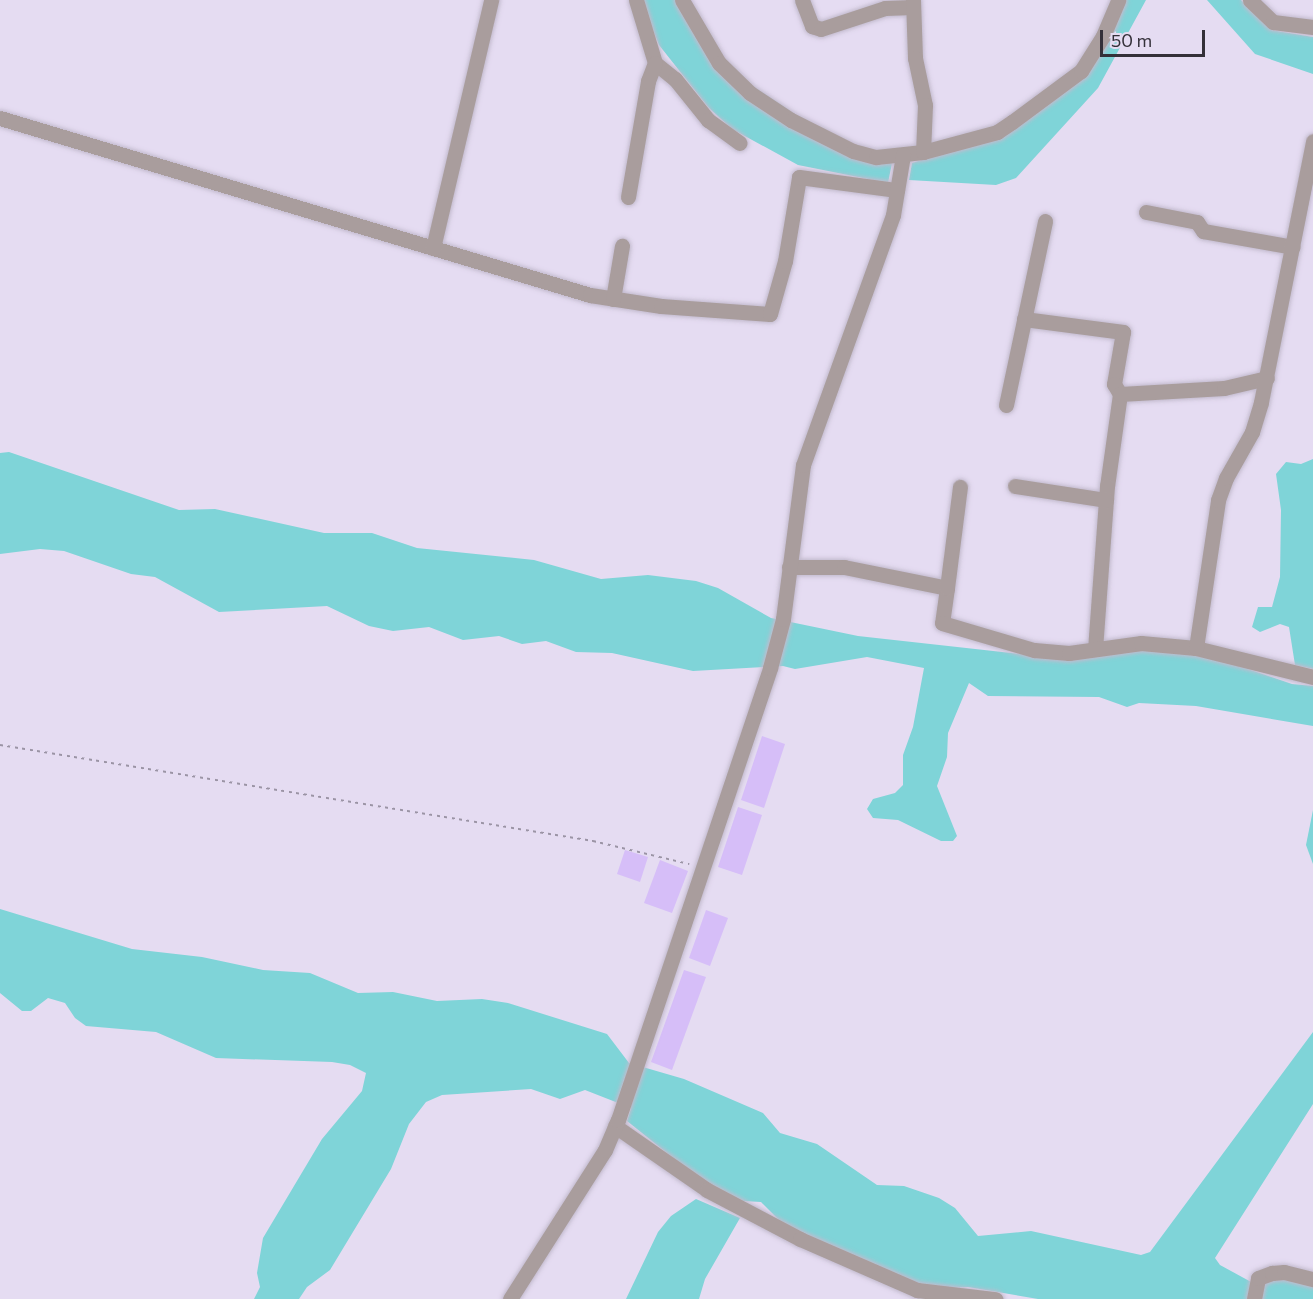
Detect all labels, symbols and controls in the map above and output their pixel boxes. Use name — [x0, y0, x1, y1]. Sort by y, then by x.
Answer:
scale bar — [1103, 18, 1208, 56]
text: 50 m — [1111, 29, 1152, 51]

